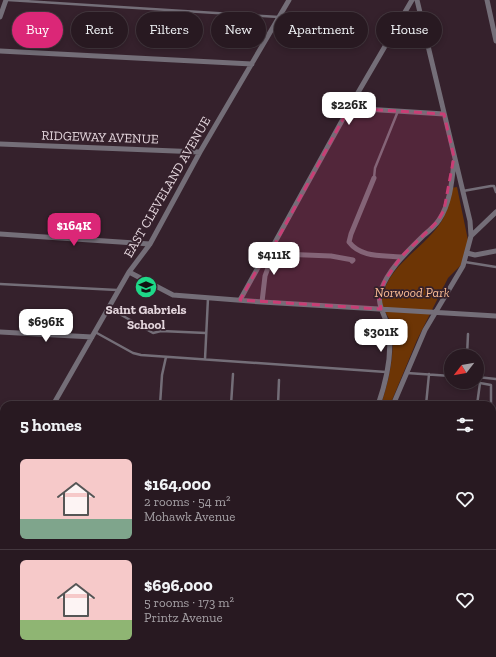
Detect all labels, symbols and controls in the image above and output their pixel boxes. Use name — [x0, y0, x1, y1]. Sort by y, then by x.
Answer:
chip: Buy — [12, 12, 63, 48]
chip: Rent — [71, 12, 128, 48]
chip: Filters — [136, 12, 203, 48]
chip: New — [211, 12, 266, 48]
chip: Apartment — [274, 12, 368, 48]
chip: House — [376, 12, 442, 48]
pin: $226K — [321, 92, 377, 126]
text: $226K — [331, 97, 367, 112]
street label: EAST CLEVELAND AVENUE — [121, 114, 214, 260]
street label: RIDGEWAY AVENUE — [41, 127, 159, 147]
pin: $164K — [46, 213, 102, 247]
text: $164K — [57, 218, 91, 233]
pin: $411K — [246, 242, 302, 276]
text: $411K — [257, 247, 291, 262]
school or university icon: Saint Gabriels School — [133, 274, 159, 300]
park label: Norwood Park — [375, 285, 450, 300]
place label: Saint Gabriels School — [105, 302, 187, 332]
pin: $696K — [18, 309, 74, 343]
text: $696K — [28, 314, 64, 329]
pin: $301K — [353, 319, 409, 353]
text: $301K — [364, 324, 398, 339]
north arrow — [444, 349, 484, 389]
map controls — [444, 349, 484, 389]
icon: filters — [454, 414, 476, 436]
text: 5 homes — [20, 415, 82, 435]
text: $164,000 — [144, 474, 211, 494]
icon: home — [52, 475, 100, 523]
icon: heart — [454, 488, 476, 510]
text: 2 rooms · 54 m² — [144, 494, 230, 509]
text: Mohawk Avenue — [144, 509, 235, 524]
text: $696,000 — [144, 575, 213, 595]
icon: home — [52, 576, 100, 624]
icon: heart — [454, 589, 476, 611]
text: 5 rooms · 173 m² — [144, 595, 234, 610]
text: Printz Avenue — [144, 610, 223, 625]

